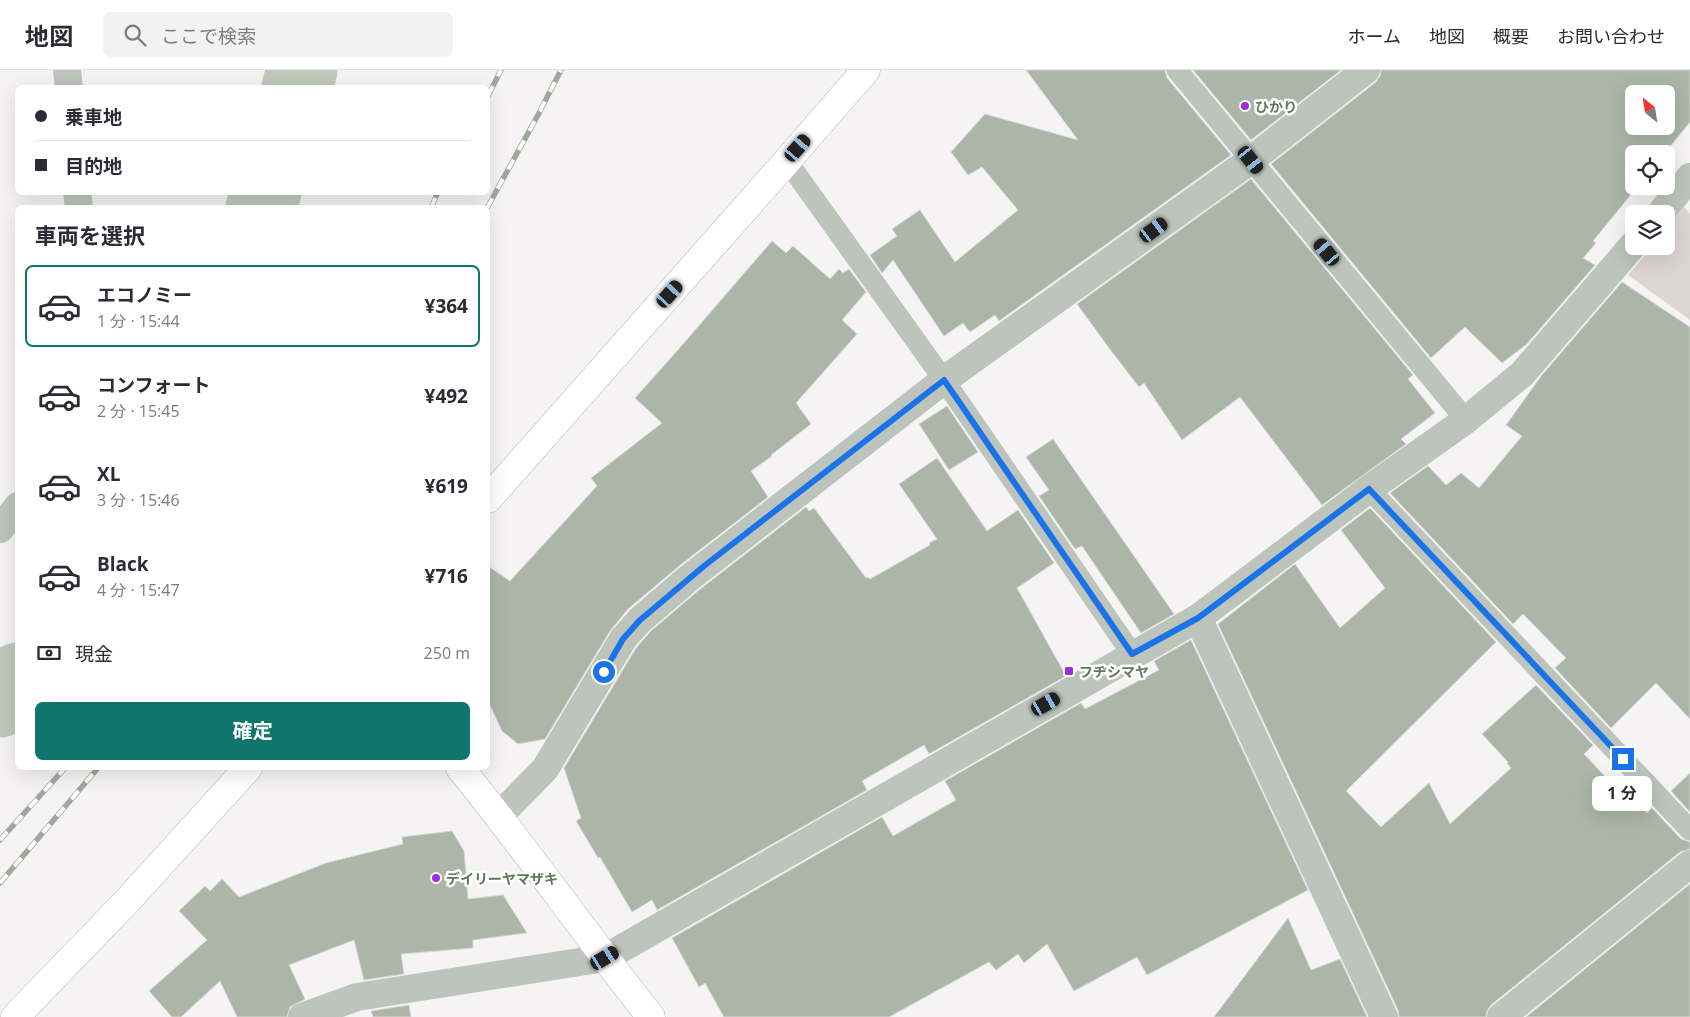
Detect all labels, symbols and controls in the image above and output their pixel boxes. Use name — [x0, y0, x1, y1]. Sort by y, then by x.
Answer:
search box — [103, 12, 453, 57]
text: 地図 — [25, 19, 73, 52]
icon: search — [121, 21, 149, 49]
text: ここで検索 — [161, 23, 256, 49]
text: ホーム — [1348, 24, 1401, 48]
text: 地図 — [1429, 24, 1465, 48]
text: 概要 — [1493, 24, 1529, 48]
text: お問い合わせ — [1557, 24, 1665, 48]
north arrow — [1625, 85, 1675, 135]
map controls — [1625, 85, 1675, 255]
place label: ひかり — [1255, 97, 1297, 116]
marker: ひかり — [1239, 100, 1251, 112]
text: 乗車地 — [65, 104, 122, 130]
car — [782, 132, 813, 164]
car — [1235, 144, 1266, 176]
button: locate — [1625, 145, 1675, 195]
text: 目的地 — [65, 153, 122, 179]
button: layers — [1625, 205, 1675, 255]
car — [1137, 215, 1170, 245]
text: 車両を選択 — [35, 220, 145, 250]
car — [1311, 236, 1342, 268]
car — [654, 278, 685, 310]
text: エコノミー — [97, 282, 192, 308]
icon: car — [37, 284, 82, 329]
text: ¥364 — [425, 293, 468, 319]
text: 1 分 · 15:44 — [97, 310, 180, 332]
text: コンフォート — [97, 372, 210, 398]
icon: car — [37, 374, 82, 419]
text: ¥492 — [425, 383, 468, 409]
text: 2 分 · 15:45 — [97, 400, 180, 422]
text: XL — [97, 461, 120, 487]
icon: car — [37, 464, 82, 509]
text: ¥619 — [425, 473, 468, 499]
text: 3 分 · 15:46 — [97, 489, 180, 511]
text: Black — [97, 551, 149, 577]
icon: car — [37, 554, 82, 599]
text: ¥716 — [425, 563, 468, 589]
text: 4 分 · 15:47 — [97, 579, 180, 601]
icon: cash — [35, 639, 63, 667]
text: 現金 — [75, 641, 113, 667]
text: 250 m — [424, 642, 470, 664]
route start — [593, 661, 615, 683]
place label: フヂシマヤ — [1079, 662, 1149, 681]
marker: フヂシマヤ — [1063, 665, 1075, 677]
car — [1029, 690, 1062, 718]
button: 確定 — [35, 702, 470, 760]
route end — [1612, 748, 1634, 770]
callout: 1 分 — [1593, 776, 1653, 812]
text: 1 分 — [1607, 782, 1637, 804]
place label: デイリーヤマザキ — [446, 869, 558, 888]
marker: デイリーヤマザキ — [430, 872, 442, 884]
car — [588, 944, 621, 972]

